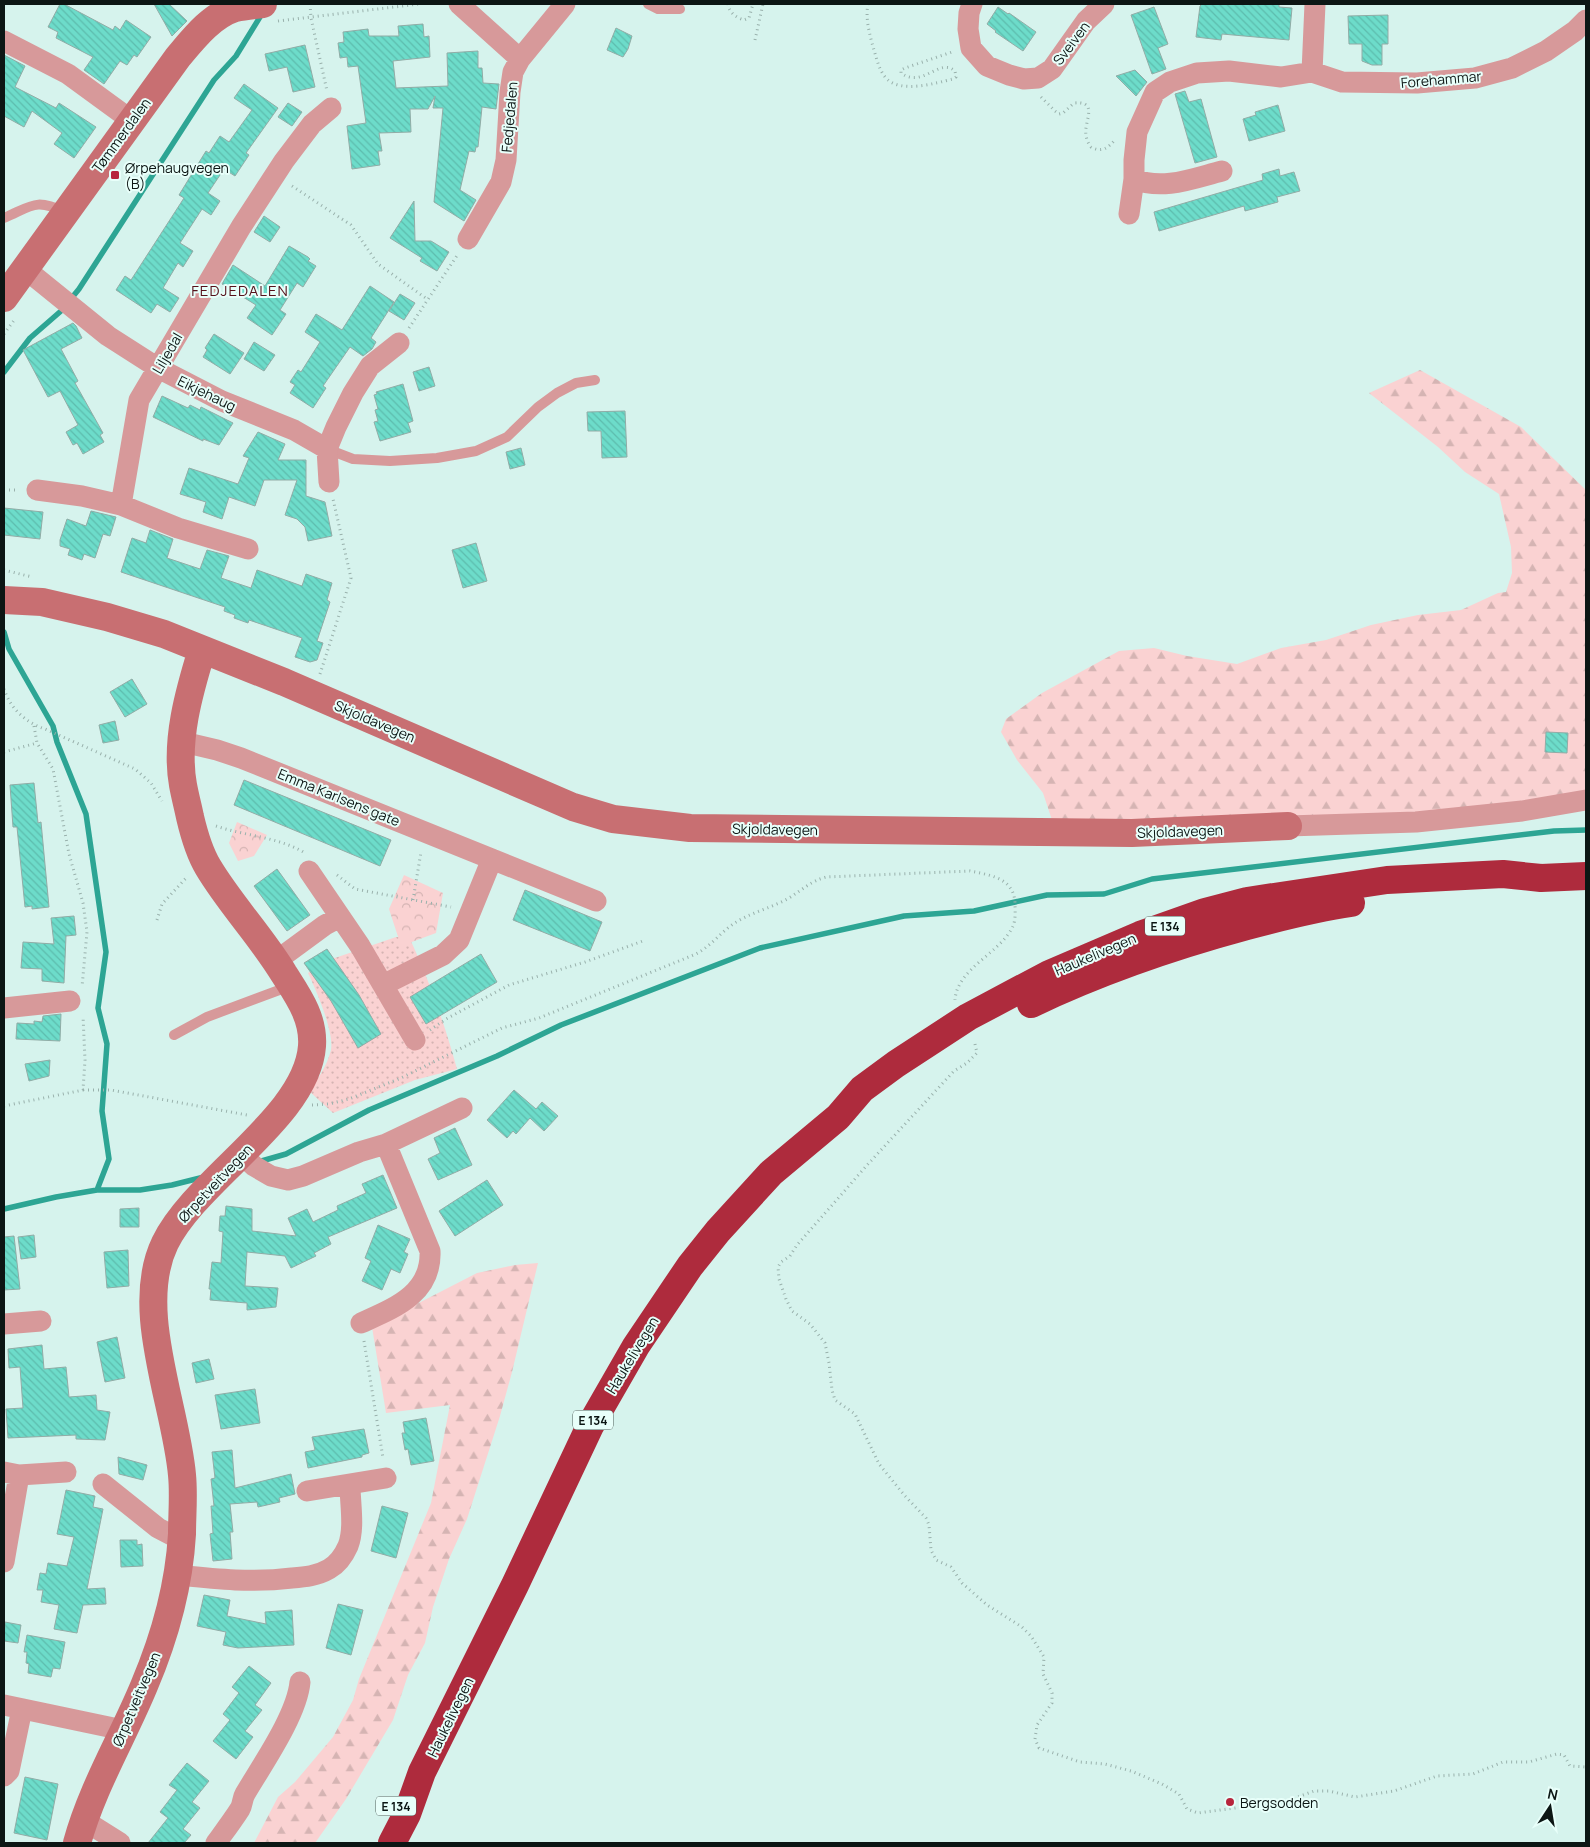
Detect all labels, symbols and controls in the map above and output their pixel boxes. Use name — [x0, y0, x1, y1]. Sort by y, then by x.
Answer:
street label: Sveiven — [1048, 17, 1094, 69]
street label: Forehammar — [1400, 66, 1482, 92]
street label: Fedjedalen — [496, 81, 522, 153]
street label: Tømmerdalen — [87, 94, 155, 176]
place label: Ørpehaugvegen (B) — [125, 158, 229, 193]
marker: Ørpehaugvegen (B) — [109, 169, 121, 181]
district label: FEDJEDALEN — [191, 280, 289, 301]
street label: Liljedal — [148, 329, 186, 377]
street label: Eikjehaug — [175, 371, 239, 415]
street label: Skjoldavegen — [332, 695, 418, 747]
street label: Emma Karlsens gate — [275, 764, 403, 830]
street label: Skjoldavegen — [732, 819, 818, 839]
street label: Skjoldavegen — [1137, 820, 1223, 842]
road number: E 134 — [1145, 916, 1185, 936]
street label: Haukelivegen — [1051, 928, 1139, 980]
street label: Ørpetveitvegen — [174, 1140, 256, 1226]
street label: Haukelivegen — [602, 1313, 662, 1397]
road number: E 134 — [573, 1410, 613, 1430]
street label: Ørpetveitvegen — [108, 1649, 164, 1749]
street label: Haukelivegen — [422, 1674, 478, 1760]
north arrow — [1525, 1782, 1575, 1832]
text: N — [1546, 1783, 1560, 1804]
place label: Bergsodden — [1240, 1793, 1318, 1812]
road number: E 134 — [376, 1796, 416, 1815]
marker: Bergsodden — [1224, 1796, 1236, 1808]

